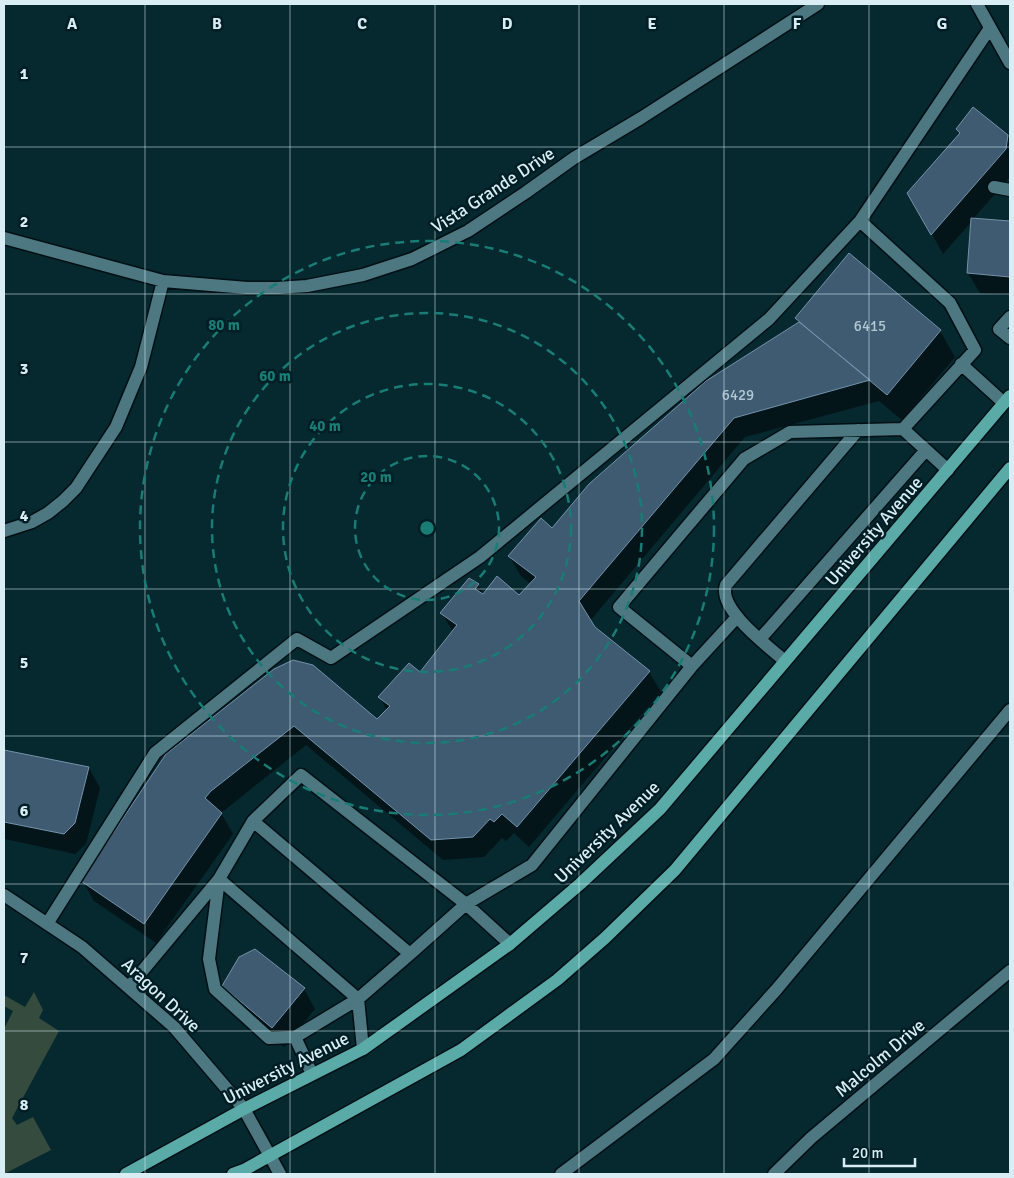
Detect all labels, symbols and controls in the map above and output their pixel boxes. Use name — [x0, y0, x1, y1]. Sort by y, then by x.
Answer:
text: A — [67, 14, 78, 34]
text: B — [212, 14, 222, 34]
text: C — [357, 14, 367, 34]
text: D — [502, 14, 513, 34]
text: E — [647, 14, 657, 34]
text: F — [793, 14, 802, 34]
text: G — [937, 14, 947, 34]
text: 1 — [20, 64, 29, 84]
street label: Vista Grande Drive — [427, 142, 559, 238]
text: 2 — [20, 212, 28, 232]
text: 80 m — [208, 316, 240, 334]
house number: 6415 — [854, 317, 886, 335]
text: 3 — [20, 359, 28, 379]
text: 60 m — [259, 367, 291, 385]
house number: 6429 — [722, 386, 754, 404]
text: 40 m — [309, 417, 341, 435]
text: 20 m — [360, 468, 392, 486]
street label: University Avenue — [820, 472, 928, 590]
text: 4 — [20, 506, 29, 526]
centre of rings — [418, 519, 436, 537]
text: 5 — [20, 653, 28, 673]
street label: University Avenue — [550, 776, 664, 888]
text: 6 — [20, 801, 29, 821]
text: 7 — [20, 948, 29, 968]
street label: Aragon Drive — [117, 953, 205, 1037]
street label: Malcolm Drive — [831, 1014, 929, 1102]
street label: University Avenue — [220, 1027, 352, 1109]
text: 8 — [20, 1095, 29, 1115]
scale bar — [844, 1136, 915, 1168]
text: 20 m — [852, 1144, 883, 1162]

